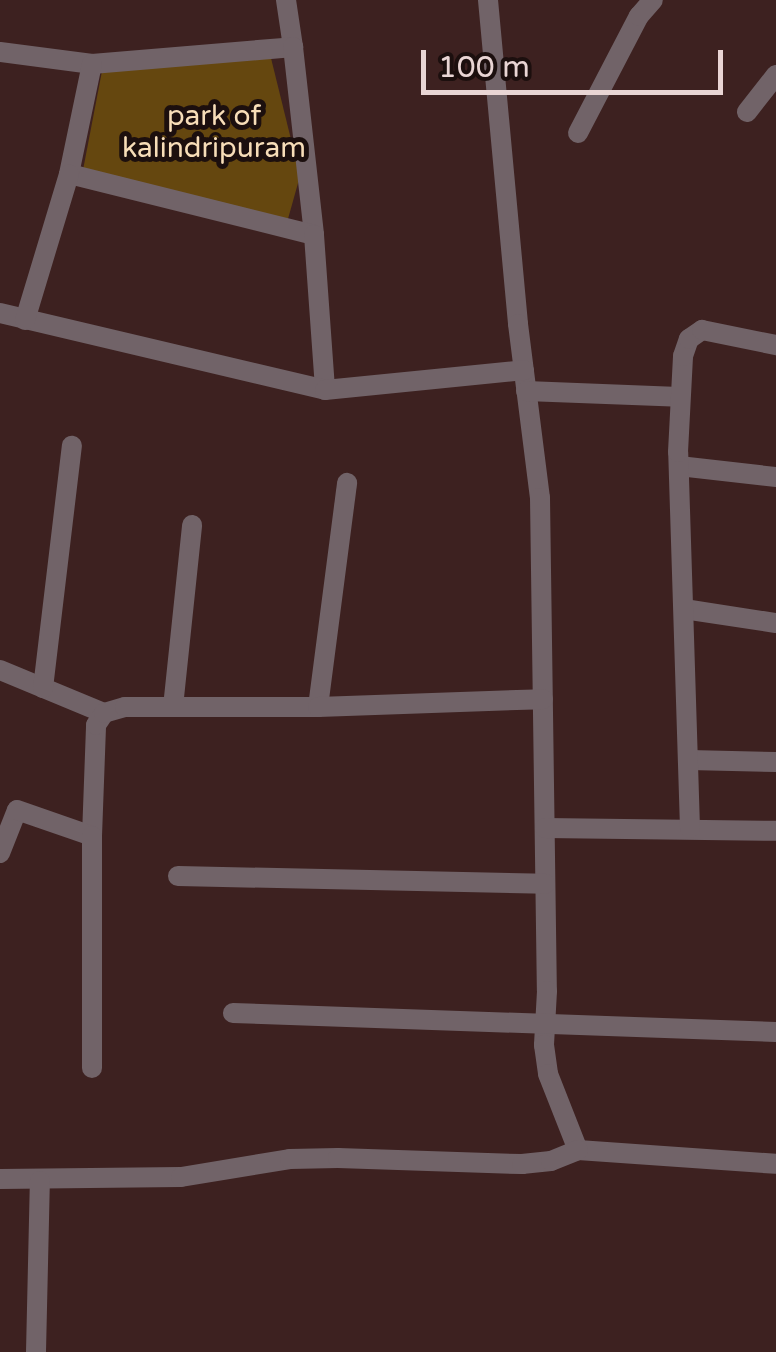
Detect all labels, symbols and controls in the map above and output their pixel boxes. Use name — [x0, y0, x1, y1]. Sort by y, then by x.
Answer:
scale bar — [426, 30, 728, 92]
text: 100 m — [438, 49, 530, 86]
park label: park of kalindripuram — [122, 99, 306, 165]

